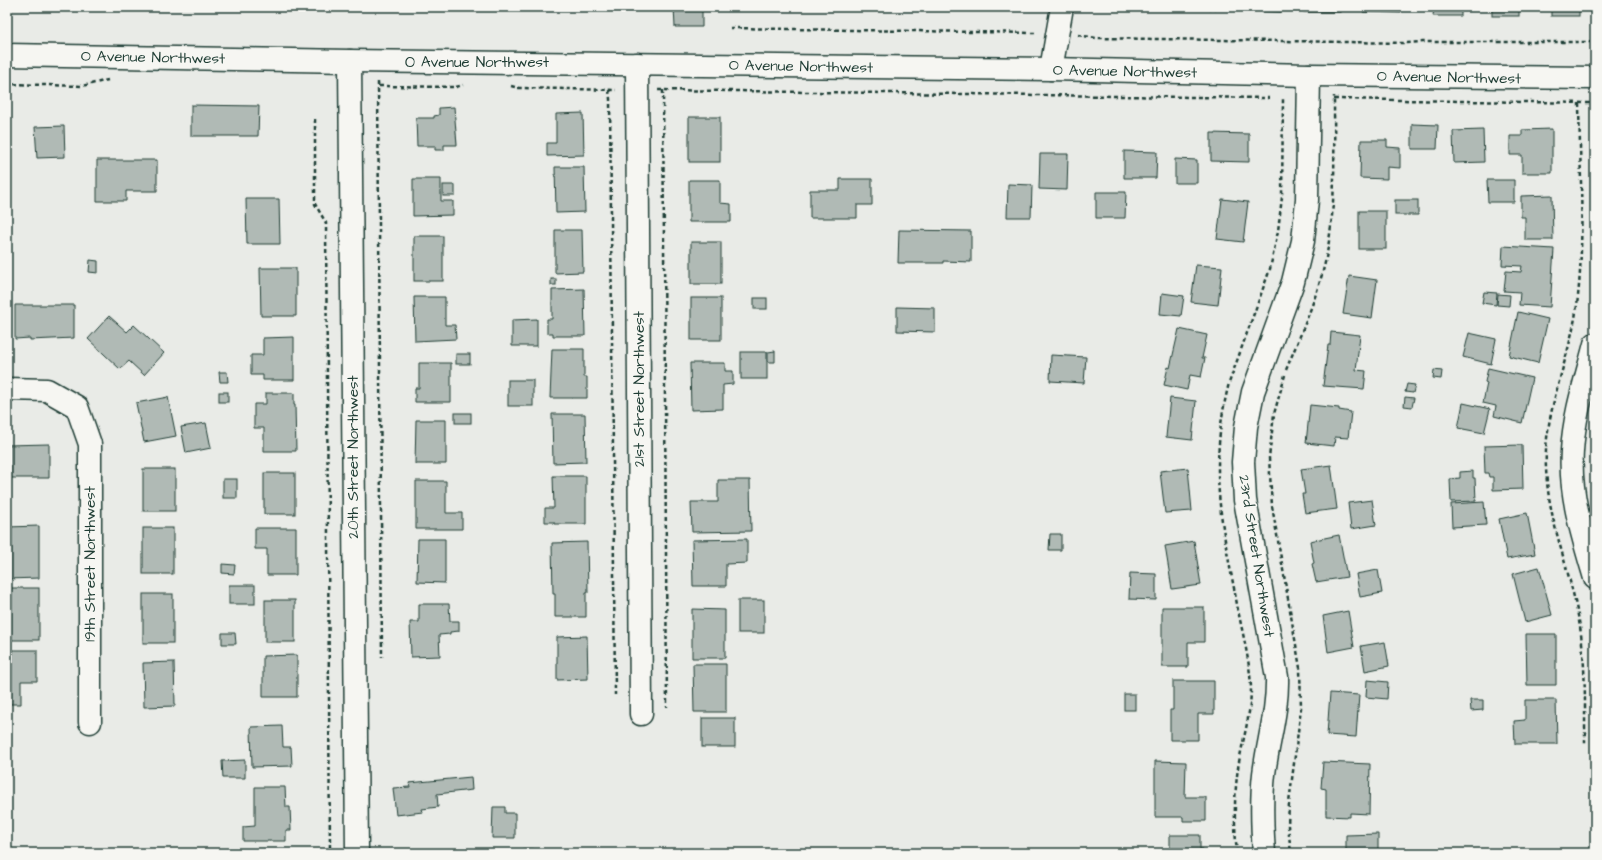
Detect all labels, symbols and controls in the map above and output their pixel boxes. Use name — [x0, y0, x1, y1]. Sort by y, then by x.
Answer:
street label: O Avenue Northwest — [81, 46, 225, 69]
street label: O Avenue Northwest — [405, 52, 549, 73]
street label: O Avenue Northwest — [729, 55, 873, 78]
street label: O Avenue Northwest — [1053, 60, 1197, 83]
street label: O Avenue Northwest — [1377, 66, 1521, 89]
street label: 21st Street Northwest — [629, 311, 650, 467]
street label: 20th Street Northwest — [343, 375, 364, 539]
street label: 23rd Street Northwest — [1233, 473, 1280, 639]
street label: 19th Street Northwest — [80, 486, 101, 642]

